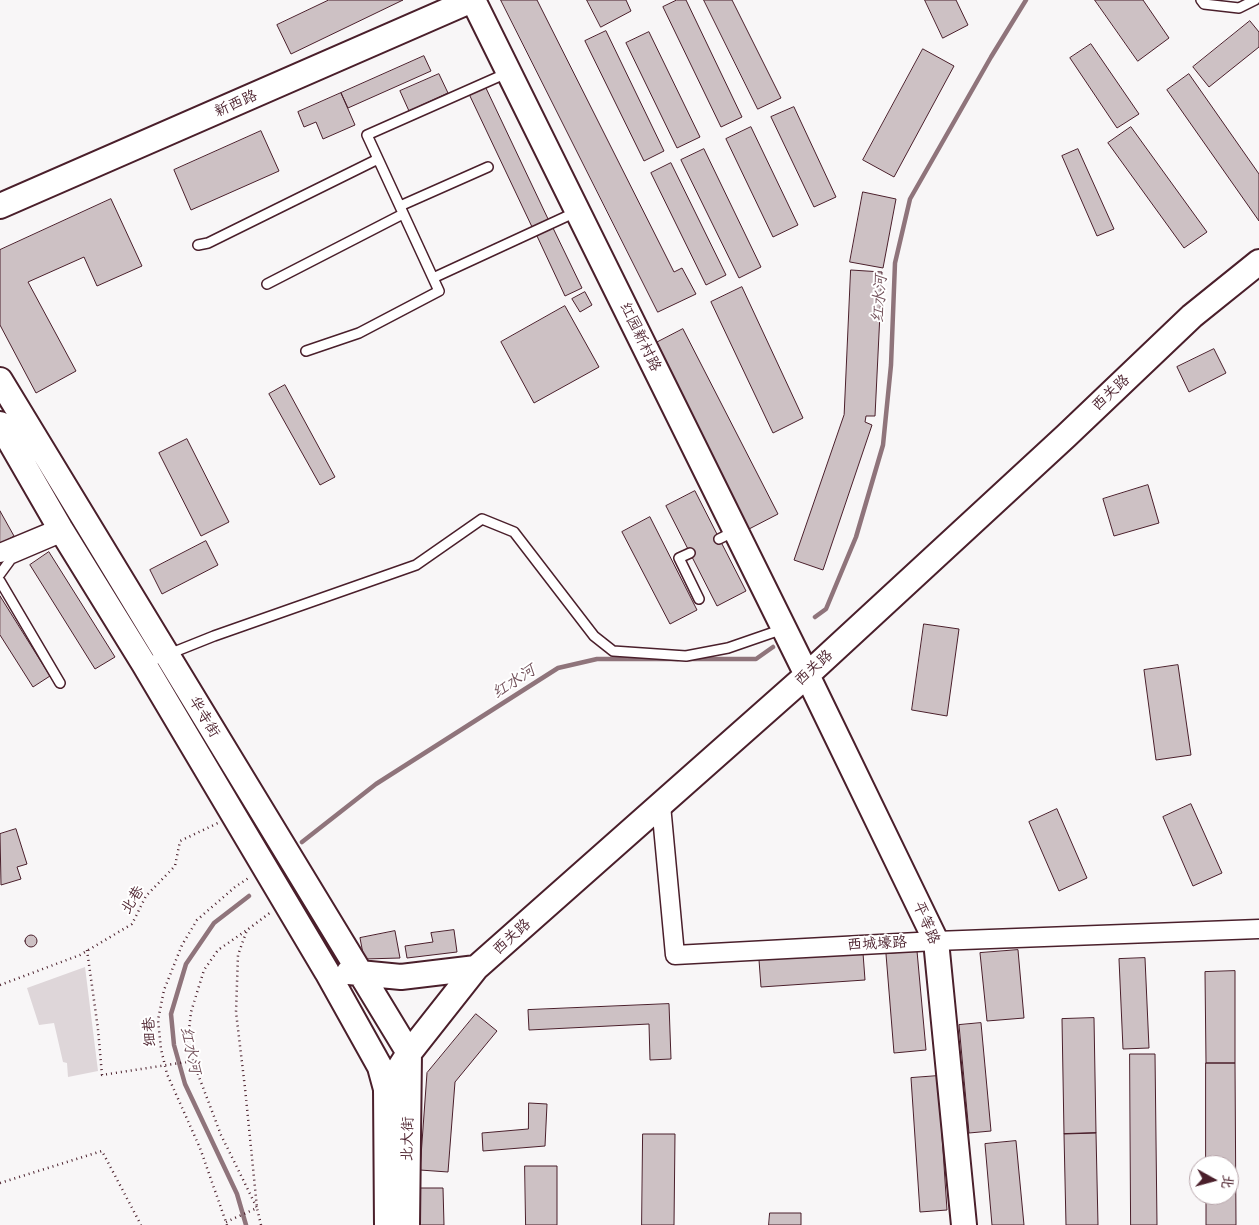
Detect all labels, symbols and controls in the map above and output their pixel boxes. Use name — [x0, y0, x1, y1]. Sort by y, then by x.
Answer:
street label: 新西路 — [212, 87, 260, 121]
water label: 红水河 — [869, 274, 891, 324]
street label: 红园新村路 — [615, 299, 665, 375]
street label: 西关路 — [1088, 371, 1134, 415]
street label: 西关路 — [791, 646, 837, 690]
water label: 红水河 — [489, 661, 539, 703]
street label: 华寺街 — [185, 693, 223, 741]
street label: 北巷 — [117, 883, 149, 917]
street label: 平等路 — [909, 899, 943, 947]
street label: 西关路 — [489, 915, 535, 959]
street label: 西城壕路 — [847, 933, 907, 955]
street label: 细巷 — [140, 1017, 160, 1047]
water label: 红水河 — [176, 1025, 204, 1075]
street label: 北大街 — [399, 1116, 417, 1162]
north arrow — [1189, 1155, 1239, 1205]
text: 北 — [1218, 1174, 1239, 1190]

